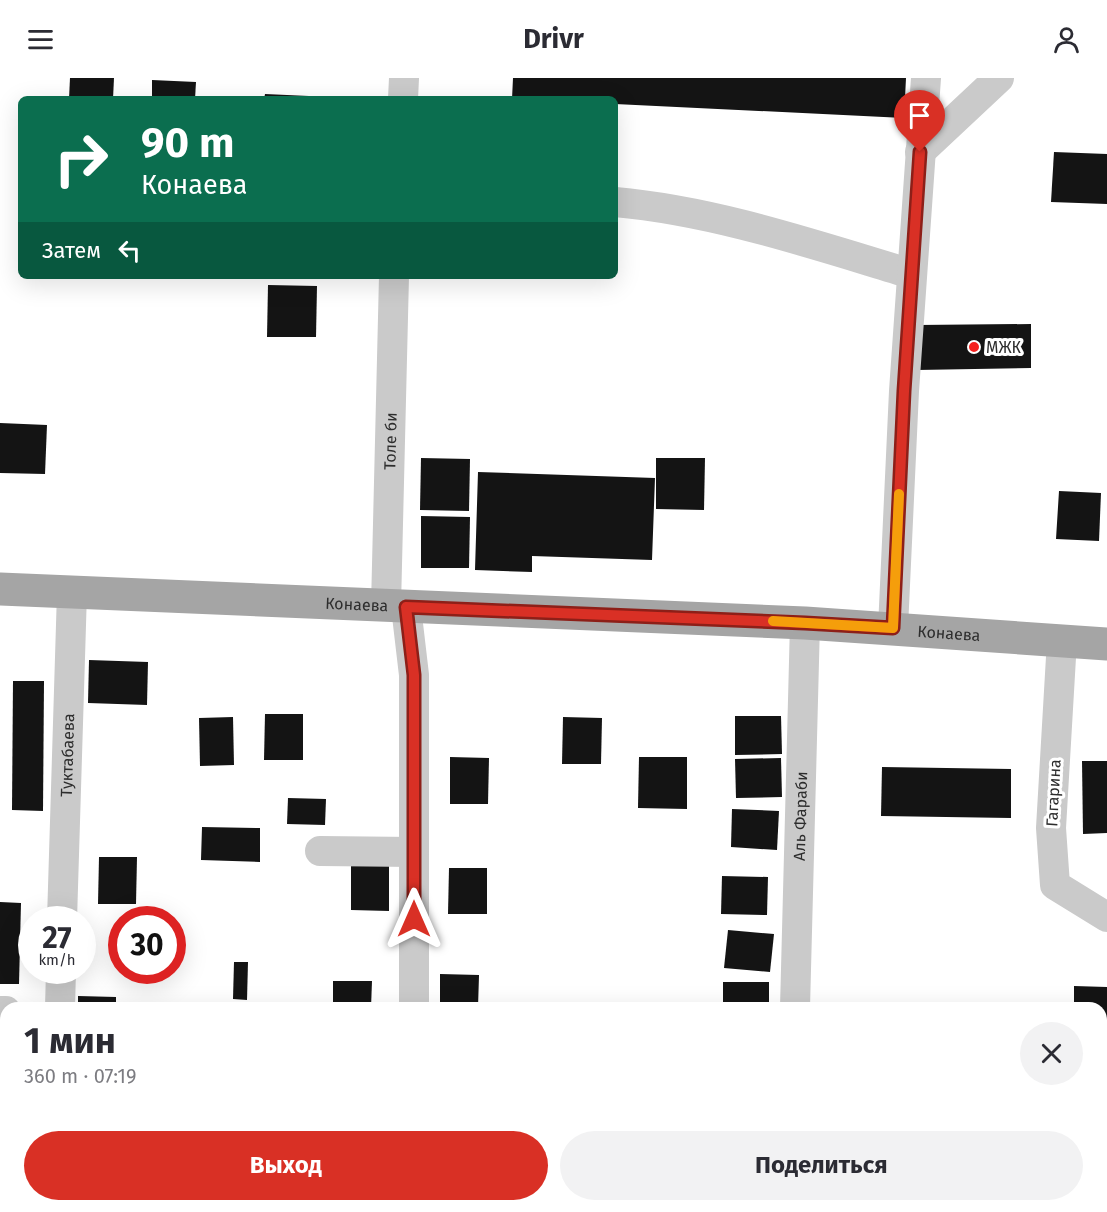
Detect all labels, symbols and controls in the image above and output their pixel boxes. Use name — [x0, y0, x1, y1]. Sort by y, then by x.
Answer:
icon: menu — [24, 23, 57, 56]
text: Drivr — [523, 23, 584, 55]
icon: person — [1050, 23, 1083, 56]
pin — [894, 90, 945, 152]
icon: arrive — [903, 99, 936, 132]
text: 90 m — [141, 118, 235, 168]
icon: right — [42, 120, 120, 198]
text: Конаева — [141, 169, 247, 201]
icon: left — [113, 234, 146, 267]
text: Затем — [42, 237, 101, 264]
place label: МЖК — [986, 338, 1022, 357]
marker: МЖК — [967, 340, 981, 354]
street label: Толе би — [380, 412, 401, 470]
street label: Конаева — [325, 594, 389, 615]
street label: Конаева — [917, 622, 981, 645]
street label: Туктабаева — [57, 713, 78, 797]
street label: Гагарина — [1042, 759, 1065, 827]
street label: Аль Фараби — [790, 771, 811, 861]
position arrow — [382, 887, 446, 951]
speed limit sign: 30 — [108, 906, 186, 984]
text: 27 — [42, 920, 72, 956]
text: km/h — [38, 951, 76, 969]
text: 1 мин — [24, 1019, 116, 1063]
button: close — [1020, 1022, 1083, 1085]
text: 360 m · 07:19 — [24, 1064, 136, 1088]
button: Выход — [24, 1131, 548, 1200]
button: Поделиться — [560, 1131, 1083, 1200]

